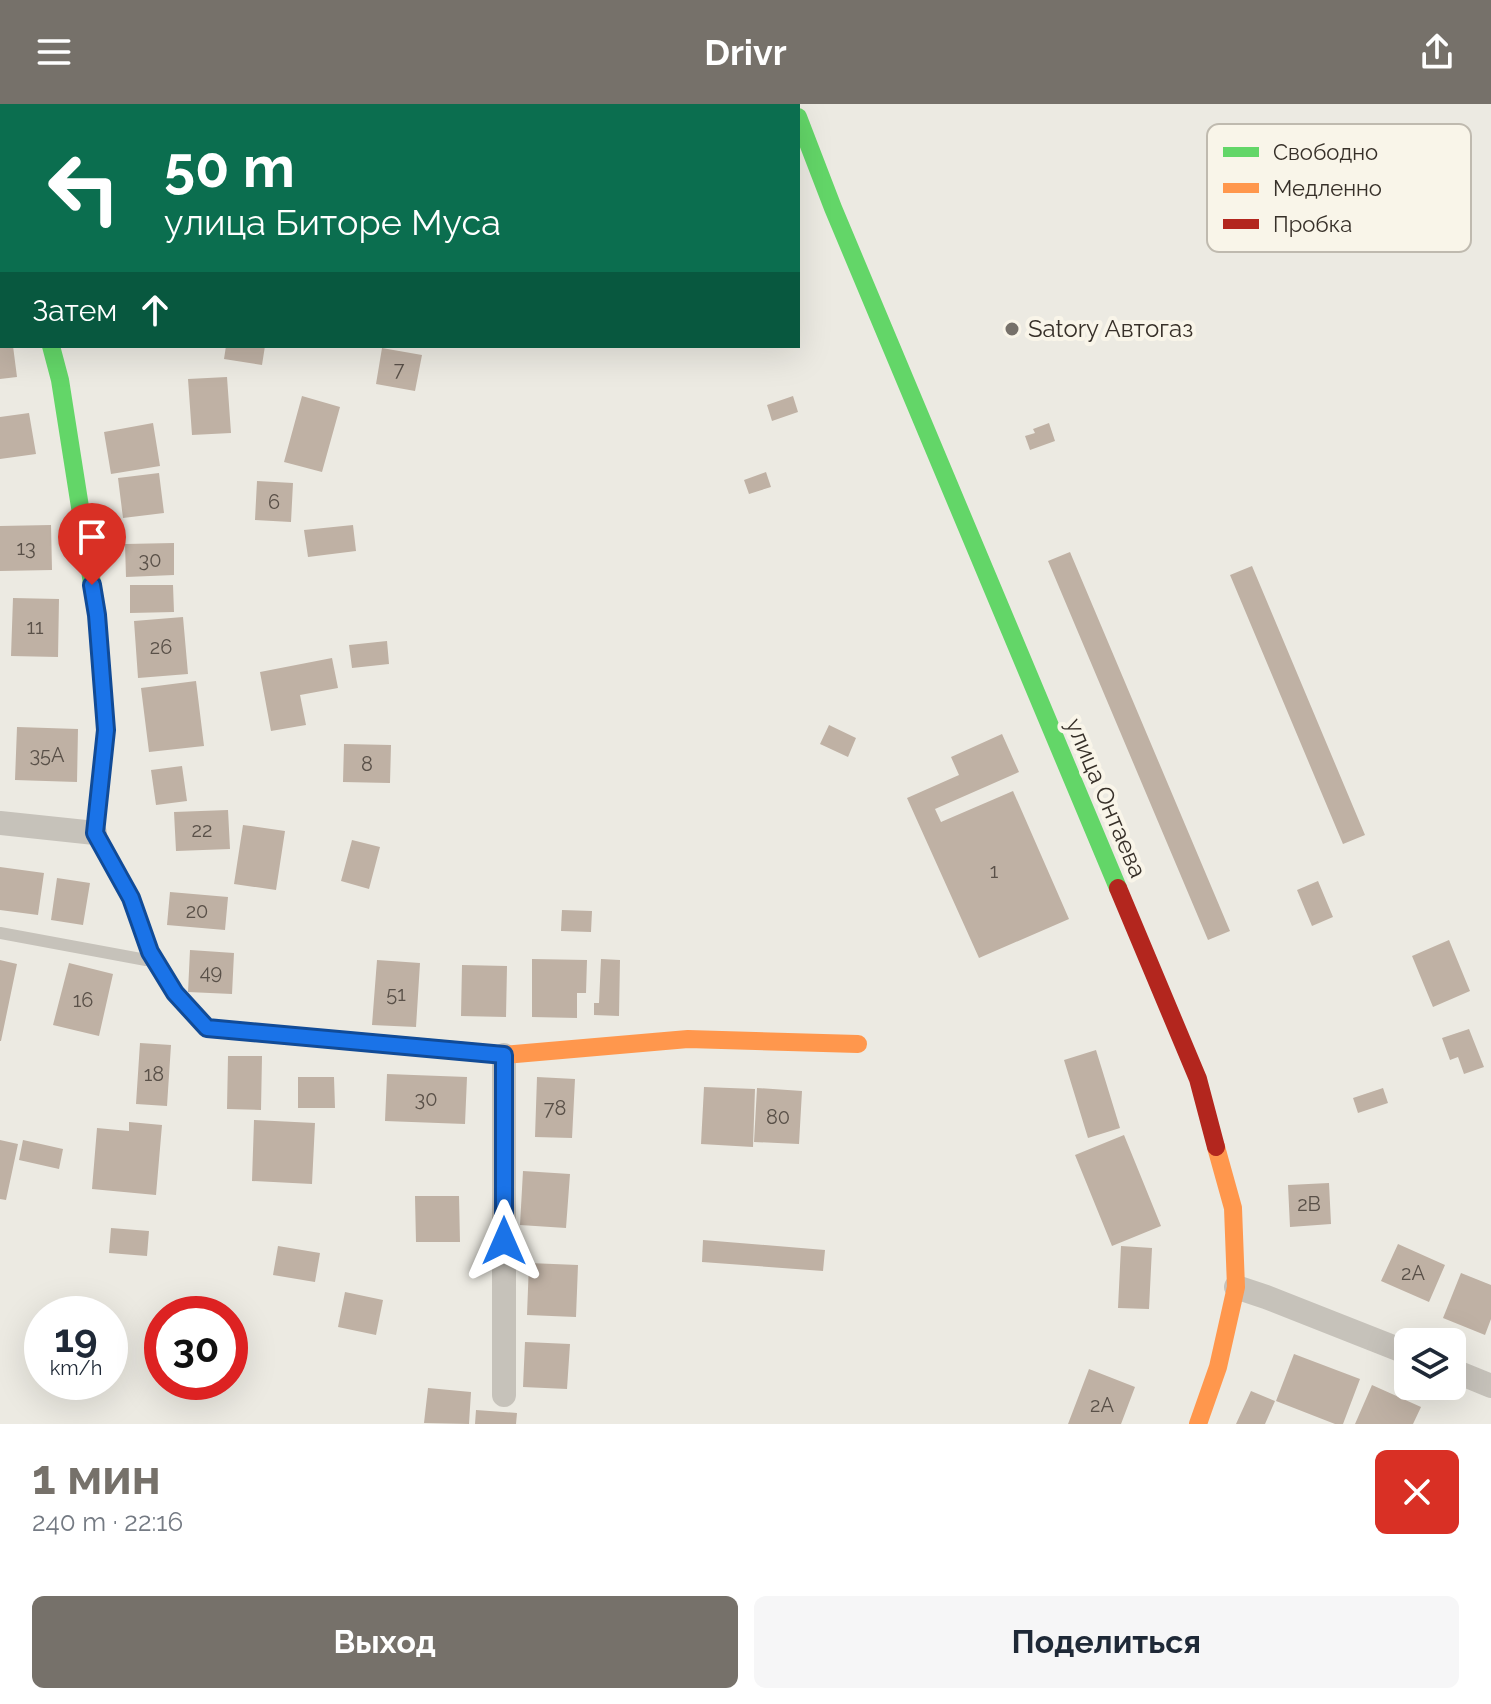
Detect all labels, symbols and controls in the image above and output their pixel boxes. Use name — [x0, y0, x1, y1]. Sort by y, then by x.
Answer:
icon: menu — [32, 30, 76, 74]
icon: share — [1415, 30, 1459, 74]
text: Drivr — [704, 31, 787, 73]
legend — [1207, 124, 1471, 252]
text: 50 m — [164, 134, 295, 200]
icon: left — [32, 136, 136, 240]
text: Свободно — [1273, 139, 1378, 165]
text: Медленно — [1273, 175, 1382, 201]
text: улица Биторе Муса — [164, 201, 501, 243]
text: Пробка — [1273, 211, 1352, 237]
icon: ahead — [133, 288, 177, 332]
text: Затем — [32, 293, 117, 328]
place label: Satory Автогаз — [1028, 314, 1193, 343]
marker: Satory Автогаз — [1003, 320, 1021, 338]
house number: 7 — [394, 357, 405, 381]
house number: 6 — [268, 490, 280, 514]
pin — [58, 503, 126, 585]
icon: arrive — [70, 515, 114, 559]
house number: 13 — [16, 536, 36, 560]
house number: 30 — [139, 548, 161, 572]
house number: 11 — [26, 615, 44, 639]
house number: 26 — [150, 635, 172, 659]
street label: улица Онтаева — [1060, 714, 1153, 882]
house number: 35А — [29, 743, 65, 767]
house number: 8 — [361, 752, 373, 776]
house number: 22 — [192, 818, 212, 842]
house number: 1 — [990, 859, 999, 883]
house number: 20 — [186, 899, 208, 923]
house number: 49 — [200, 960, 222, 984]
house number: 51 — [386, 982, 406, 1006]
house number: 16 — [73, 988, 93, 1012]
house number: 18 — [144, 1062, 164, 1086]
house number: 30 — [415, 1087, 437, 1111]
house number: 78 — [544, 1096, 566, 1120]
house number: 80 — [766, 1105, 790, 1129]
house number: 2В — [1297, 1192, 1321, 1216]
position arrow — [462, 1199, 546, 1283]
house number: 2А — [1401, 1261, 1425, 1285]
speed limit sign: 30 — [144, 1296, 248, 1400]
text: 19 — [54, 1314, 98, 1361]
map controls — [1394, 1328, 1466, 1400]
button: layers — [1394, 1328, 1466, 1400]
text: km/h — [50, 1356, 102, 1380]
house number: 2А — [1090, 1393, 1114, 1417]
text: 1 мин — [32, 1449, 161, 1505]
button: close — [1375, 1450, 1459, 1534]
text: 240 m · 22:16 — [32, 1507, 183, 1537]
button: Выход — [32, 1596, 738, 1688]
button: Поделиться — [754, 1596, 1459, 1688]

